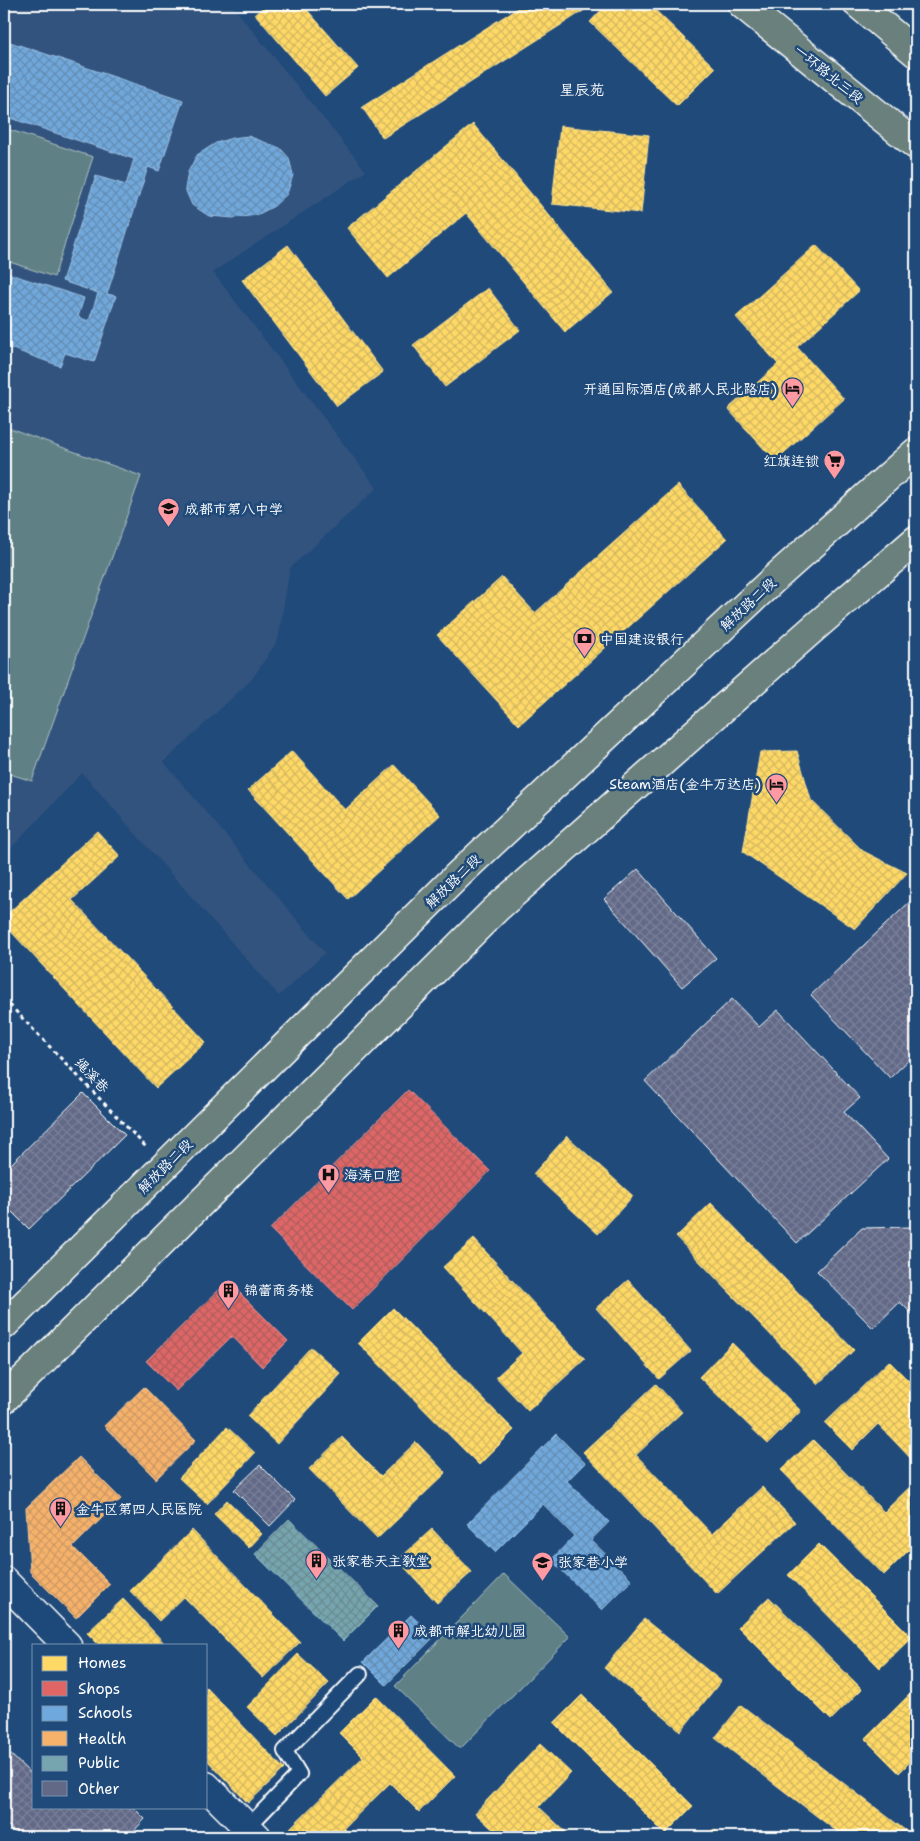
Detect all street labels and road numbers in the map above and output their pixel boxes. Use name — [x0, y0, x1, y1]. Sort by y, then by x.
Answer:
street label: 一环路北三段 — [791, 41, 867, 107]
street label: 解放路二段 — [716, 574, 780, 634]
street label: 解放路二段 — [422, 850, 484, 912]
street label: 绳溪巷 — [71, 1054, 114, 1097]
street label: 解放路二段 — [134, 1135, 196, 1197]

